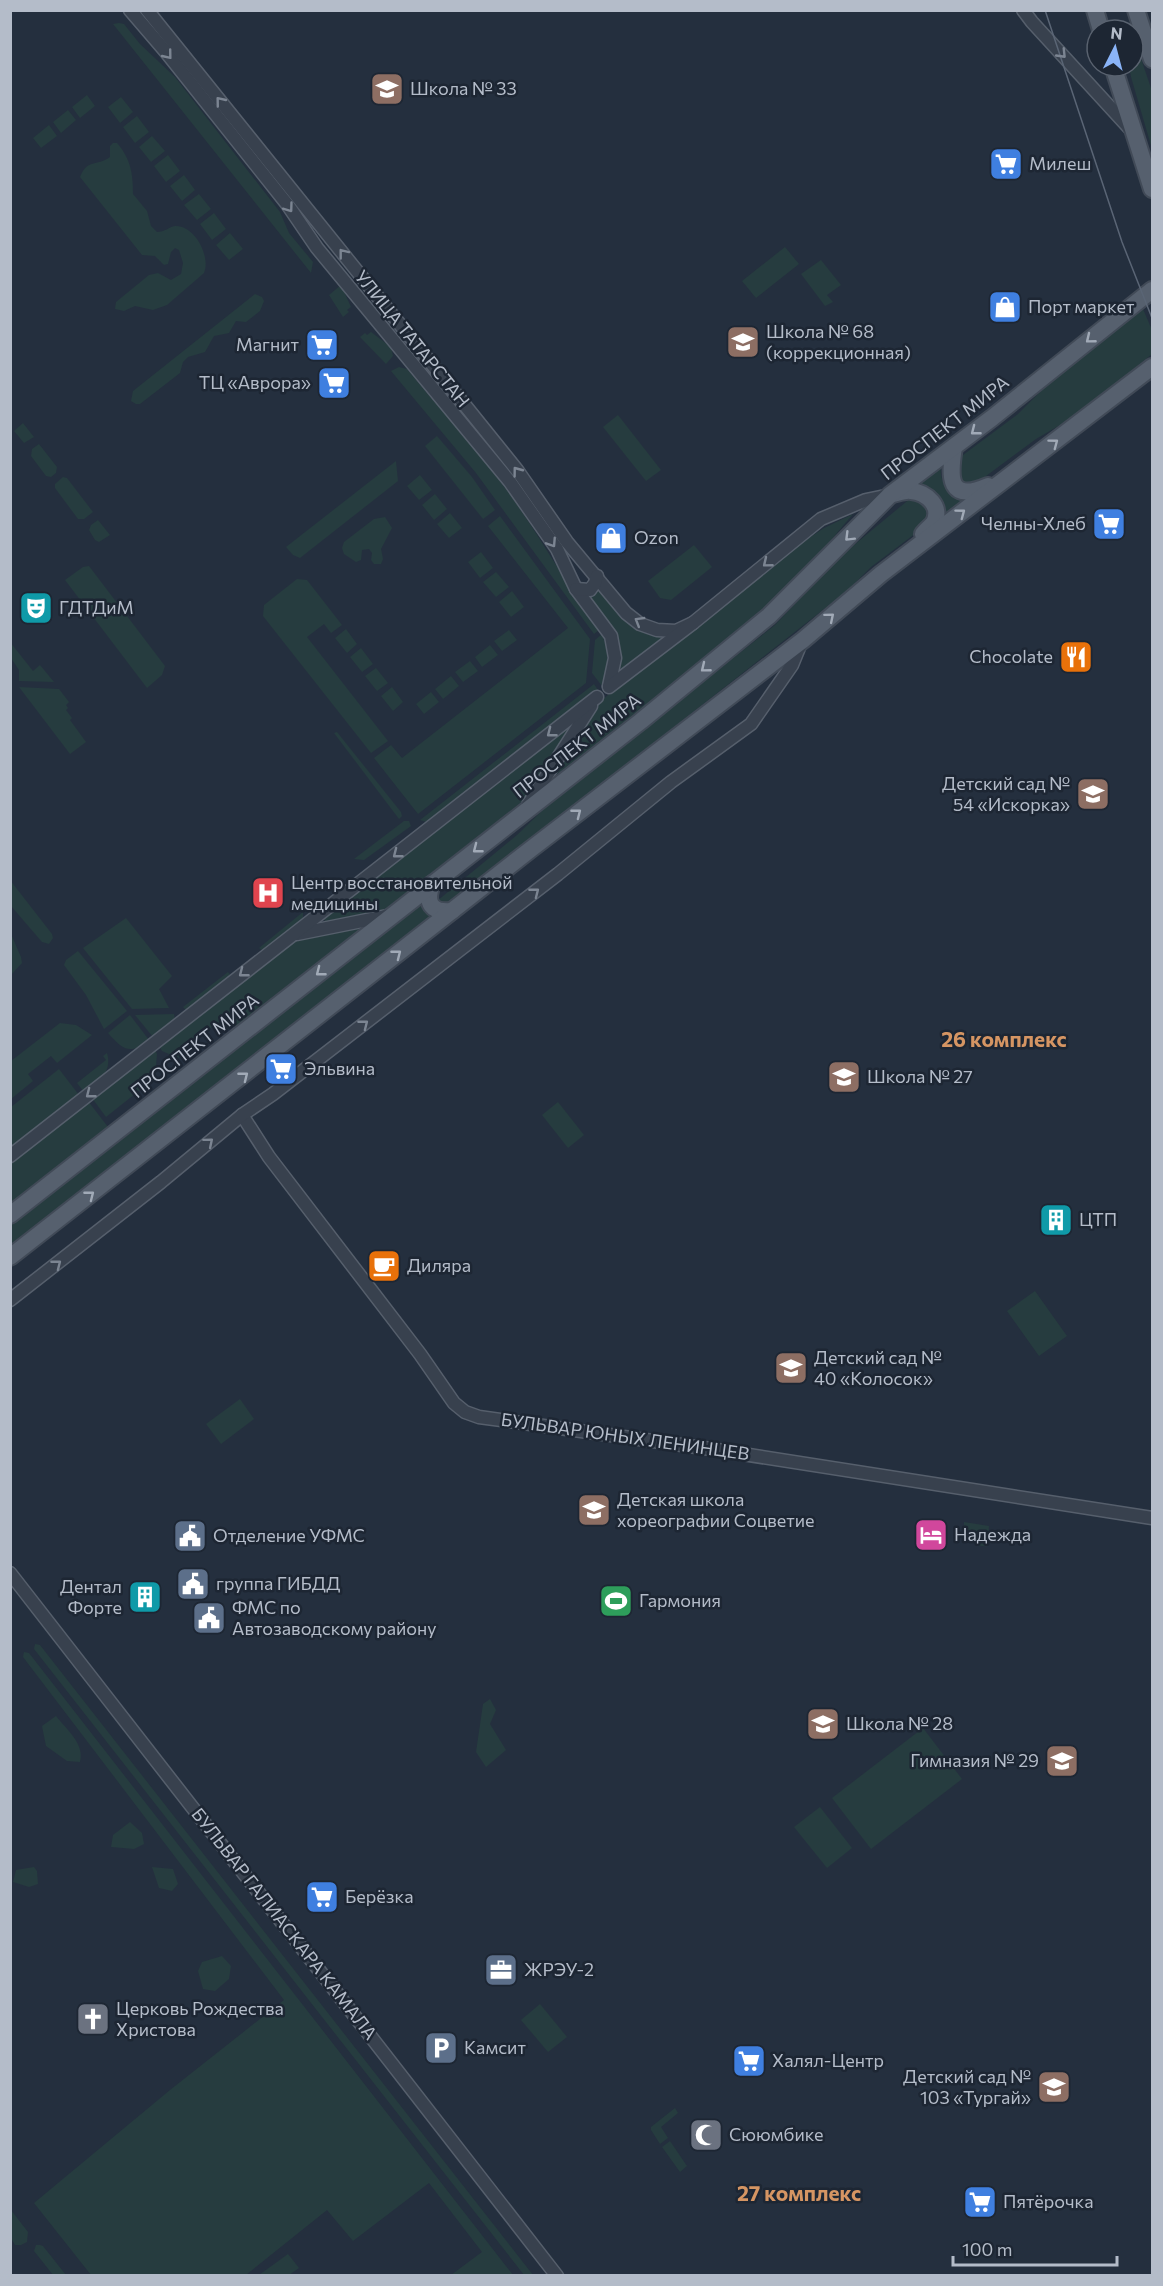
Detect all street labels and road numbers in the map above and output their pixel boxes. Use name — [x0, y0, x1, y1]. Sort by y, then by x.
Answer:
street label: УЛИЦА ТАТАРСТАН — [351, 265, 475, 411]
street label: ПРОСПЕКТ МИРА — [876, 370, 1013, 484]
street label: ПРОСПЕКТ МИРА — [508, 688, 645, 802]
street label: ПРОСПЕКТ МИРА — [126, 988, 263, 1102]
street label: БУЛЬВАР ЮНЫХ ЛЕНИНЦЕВ — [500, 1408, 751, 1464]
street label: БУЛЬВАР ГАЛИАСКАРА КАМАЛА — [187, 1803, 382, 2044]

